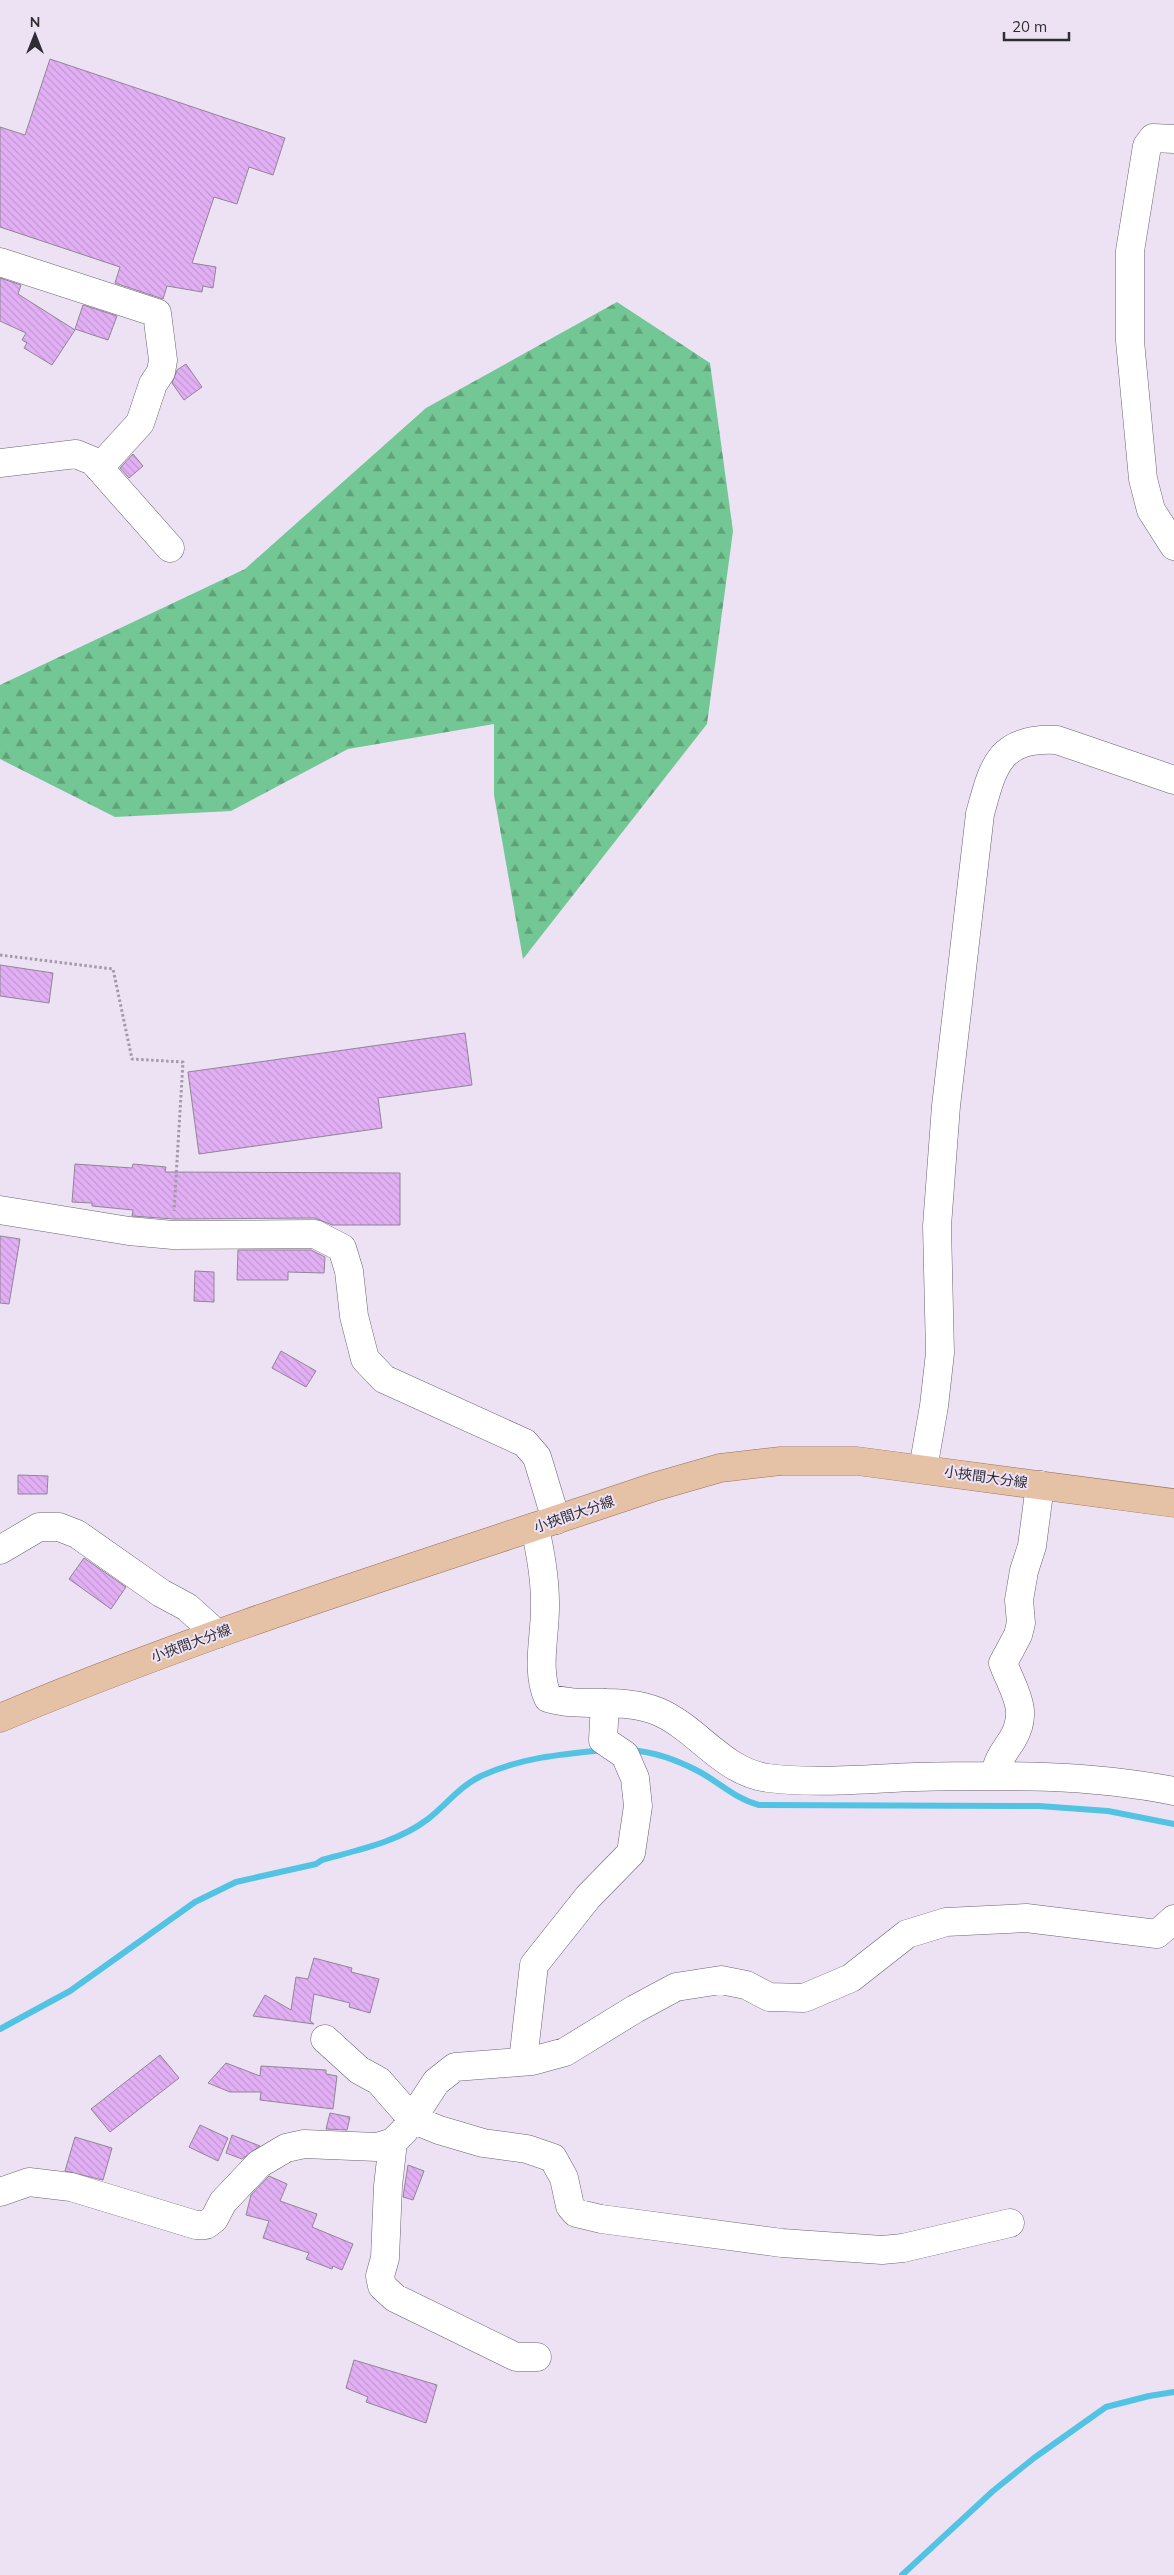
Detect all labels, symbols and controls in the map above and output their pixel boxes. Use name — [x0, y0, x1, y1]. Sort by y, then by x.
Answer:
north arrow — [10, 10, 60, 60]
scale bar — [1004, 10, 1069, 42]
text: N — [30, 13, 40, 31]
text: 20 m — [1012, 17, 1047, 36]
street label: 小挾間大分線 — [943, 1462, 1029, 1492]
street label: 小挾間大分線 — [531, 1492, 617, 1536]
street label: 小挾間大分線 — [148, 1620, 234, 1666]

